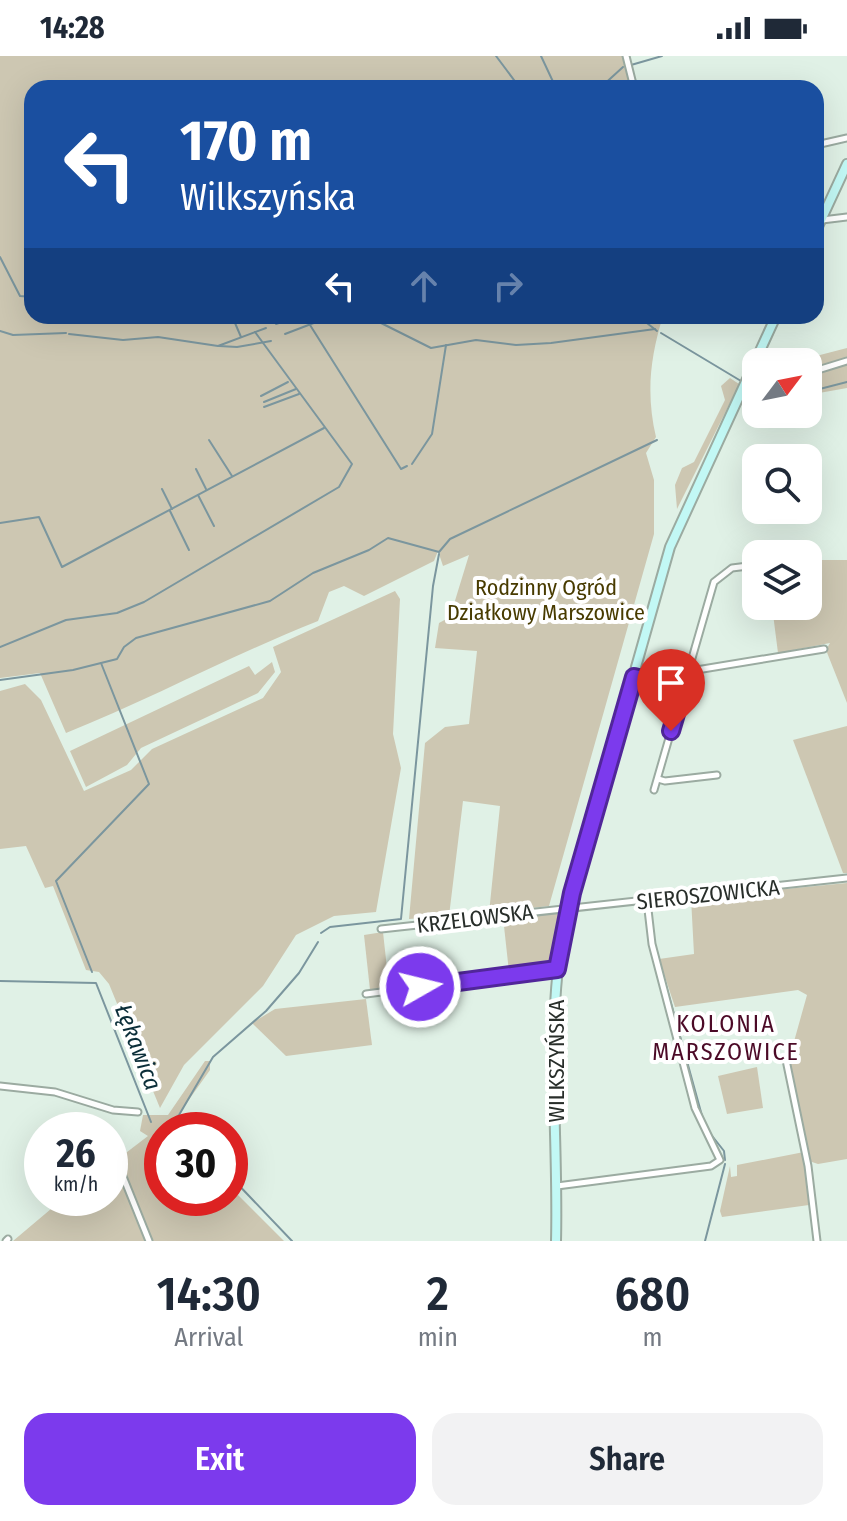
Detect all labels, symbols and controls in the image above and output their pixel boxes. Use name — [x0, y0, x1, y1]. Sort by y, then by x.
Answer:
text: 14:28 — [40, 10, 105, 46]
text: 170 m — [180, 108, 312, 175]
icon: left — [48, 112, 152, 216]
text: Wilkszyńska — [180, 176, 356, 220]
icon: left — [318, 264, 362, 308]
icon: ahead — [402, 264, 446, 308]
icon: right — [486, 264, 530, 308]
north arrow — [742, 348, 822, 428]
map controls — [742, 348, 822, 620]
button: search — [742, 444, 822, 524]
button: layers — [742, 540, 822, 620]
park label: Rodzinny Ogród Działkowy Marszowice — [447, 574, 645, 626]
pin — [637, 649, 705, 731]
icon: arrive — [649, 661, 693, 705]
street label: SIEROSZOWICKA — [635, 874, 781, 915]
street label: KRZELOWSKA — [415, 898, 535, 939]
position arrow — [378, 945, 462, 1029]
street label: WILKSZYŃSKA — [543, 999, 570, 1122]
water label: Łękawica — [109, 1000, 167, 1094]
district label: KOLONIA MARSZOWICE — [652, 1010, 800, 1066]
speed limit sign: 30 — [144, 1112, 248, 1216]
text: 26 — [56, 1130, 96, 1178]
text: km/h — [54, 1172, 98, 1196]
text: 14:30 — [157, 1265, 261, 1323]
text: 2 — [427, 1265, 449, 1323]
text: 680 — [615, 1265, 690, 1323]
text: Arrival — [174, 1322, 243, 1353]
text: min — [418, 1322, 458, 1353]
text: m — [642, 1322, 662, 1353]
button: Exit — [24, 1413, 416, 1505]
button: Share — [432, 1413, 823, 1505]

